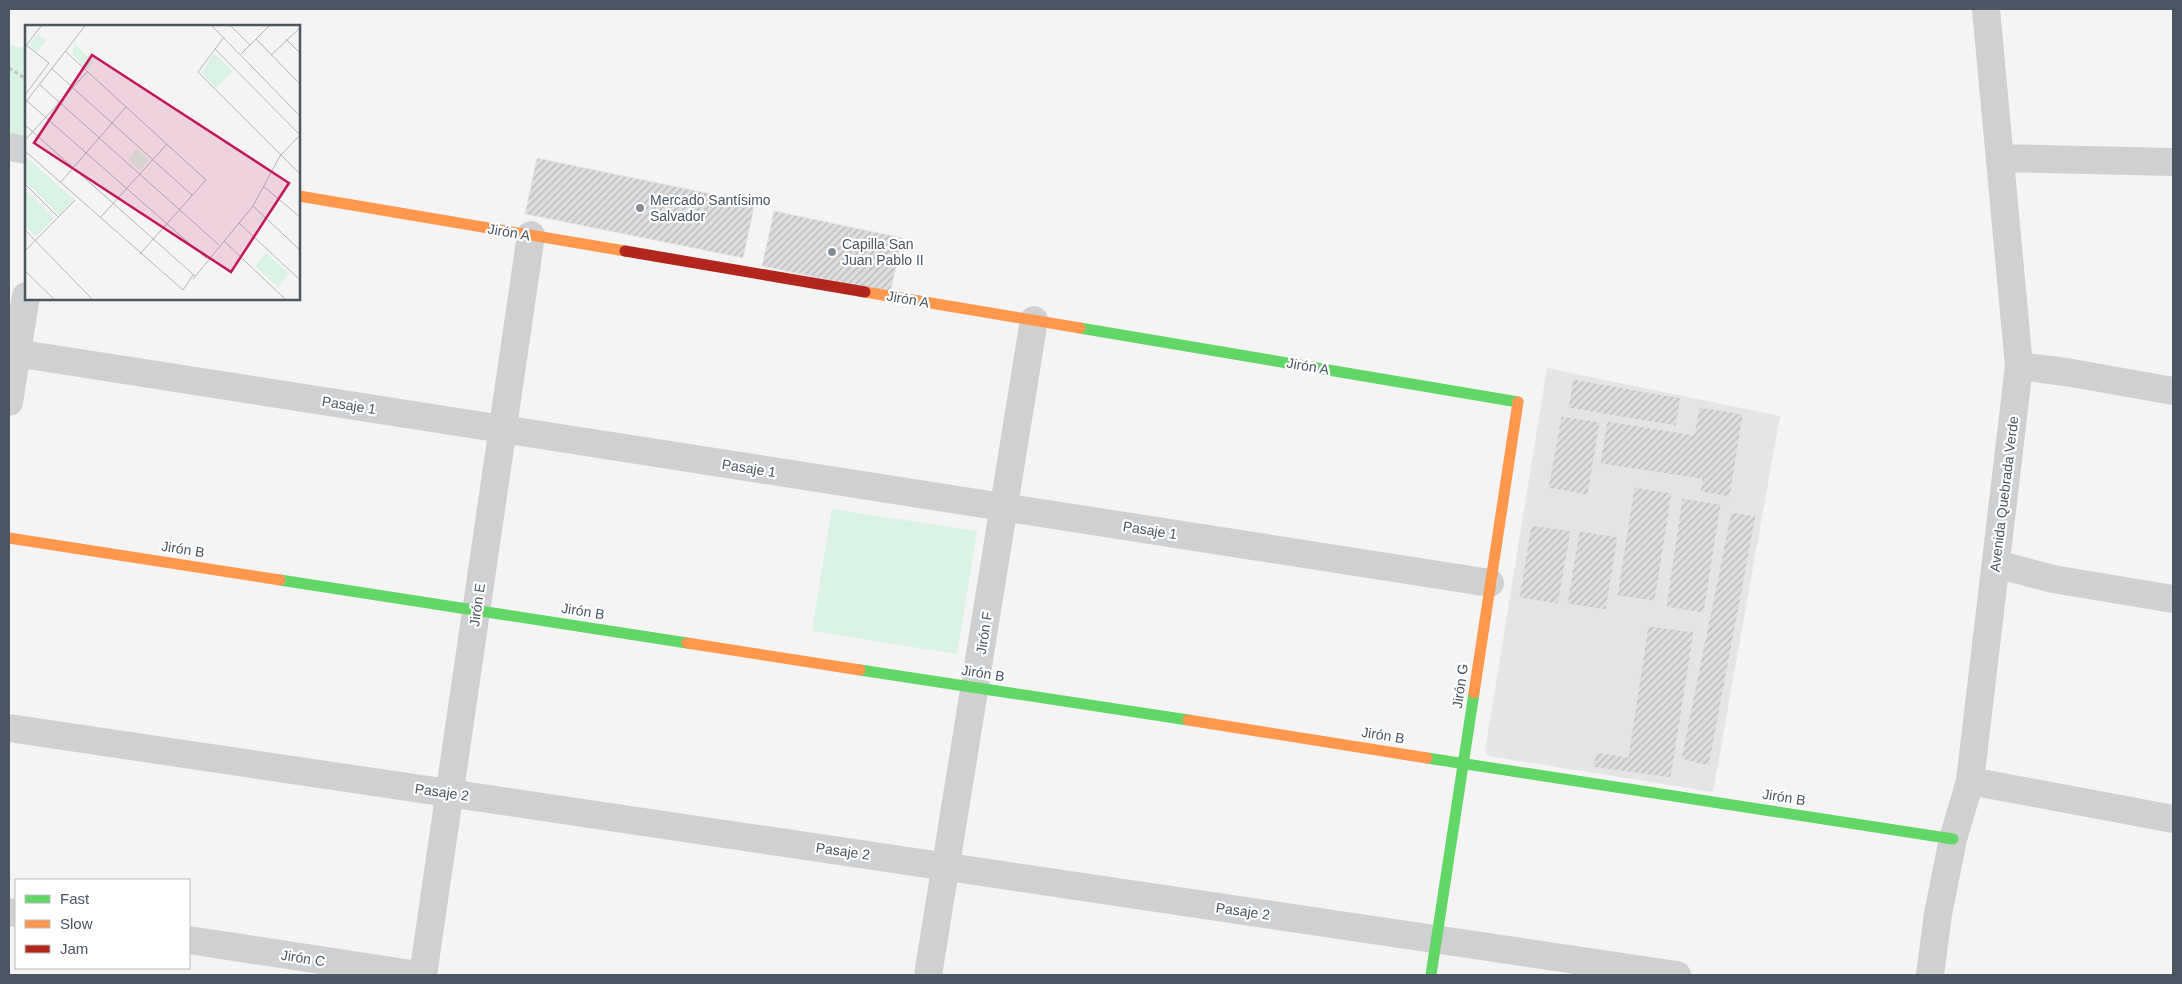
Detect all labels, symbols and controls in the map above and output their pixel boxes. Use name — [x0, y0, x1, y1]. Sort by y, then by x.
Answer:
inset map — [25, 25, 300, 300]
place label: Mercado Santísimo Salvador — [650, 192, 771, 224]
marker: Mercado Santísimo Salvador — [634, 202, 646, 214]
street label: Jirón A — [487, 220, 532, 244]
place label: Capilla San Juan Pablo II — [842, 236, 924, 268]
marker: Capilla San Juan Pablo II — [826, 246, 838, 258]
street label: Jirón A — [886, 287, 931, 311]
street label: Jirón A — [1286, 354, 1331, 378]
street label: Pasaje 1 — [321, 393, 377, 417]
street label: Avenida Quebrada Verde — [1986, 415, 2022, 573]
street label: Pasaje 1 — [721, 456, 777, 480]
street label: Pasaje 1 — [1122, 518, 1178, 542]
street label: Jirón B — [160, 538, 206, 560]
street label: Jirón E — [466, 582, 488, 628]
street label: Jirón B — [560, 600, 606, 622]
street label: Jirón F — [973, 611, 995, 655]
street label: Jirón B — [960, 662, 1006, 684]
street label: Jirón G — [1449, 663, 1471, 709]
street label: Jirón B — [1360, 724, 1406, 746]
street label: Pasaje 2 — [414, 780, 470, 804]
street label: Jirón B — [1761, 786, 1807, 808]
street label: Pasaje 2 — [815, 839, 871, 863]
legend — [15, 879, 190, 969]
text: Fast — [60, 890, 90, 907]
street label: Pasaje 2 — [1215, 899, 1271, 923]
text: Slow — [60, 915, 93, 932]
text: Jam — [60, 940, 88, 957]
street label: Jirón C — [280, 947, 326, 969]

